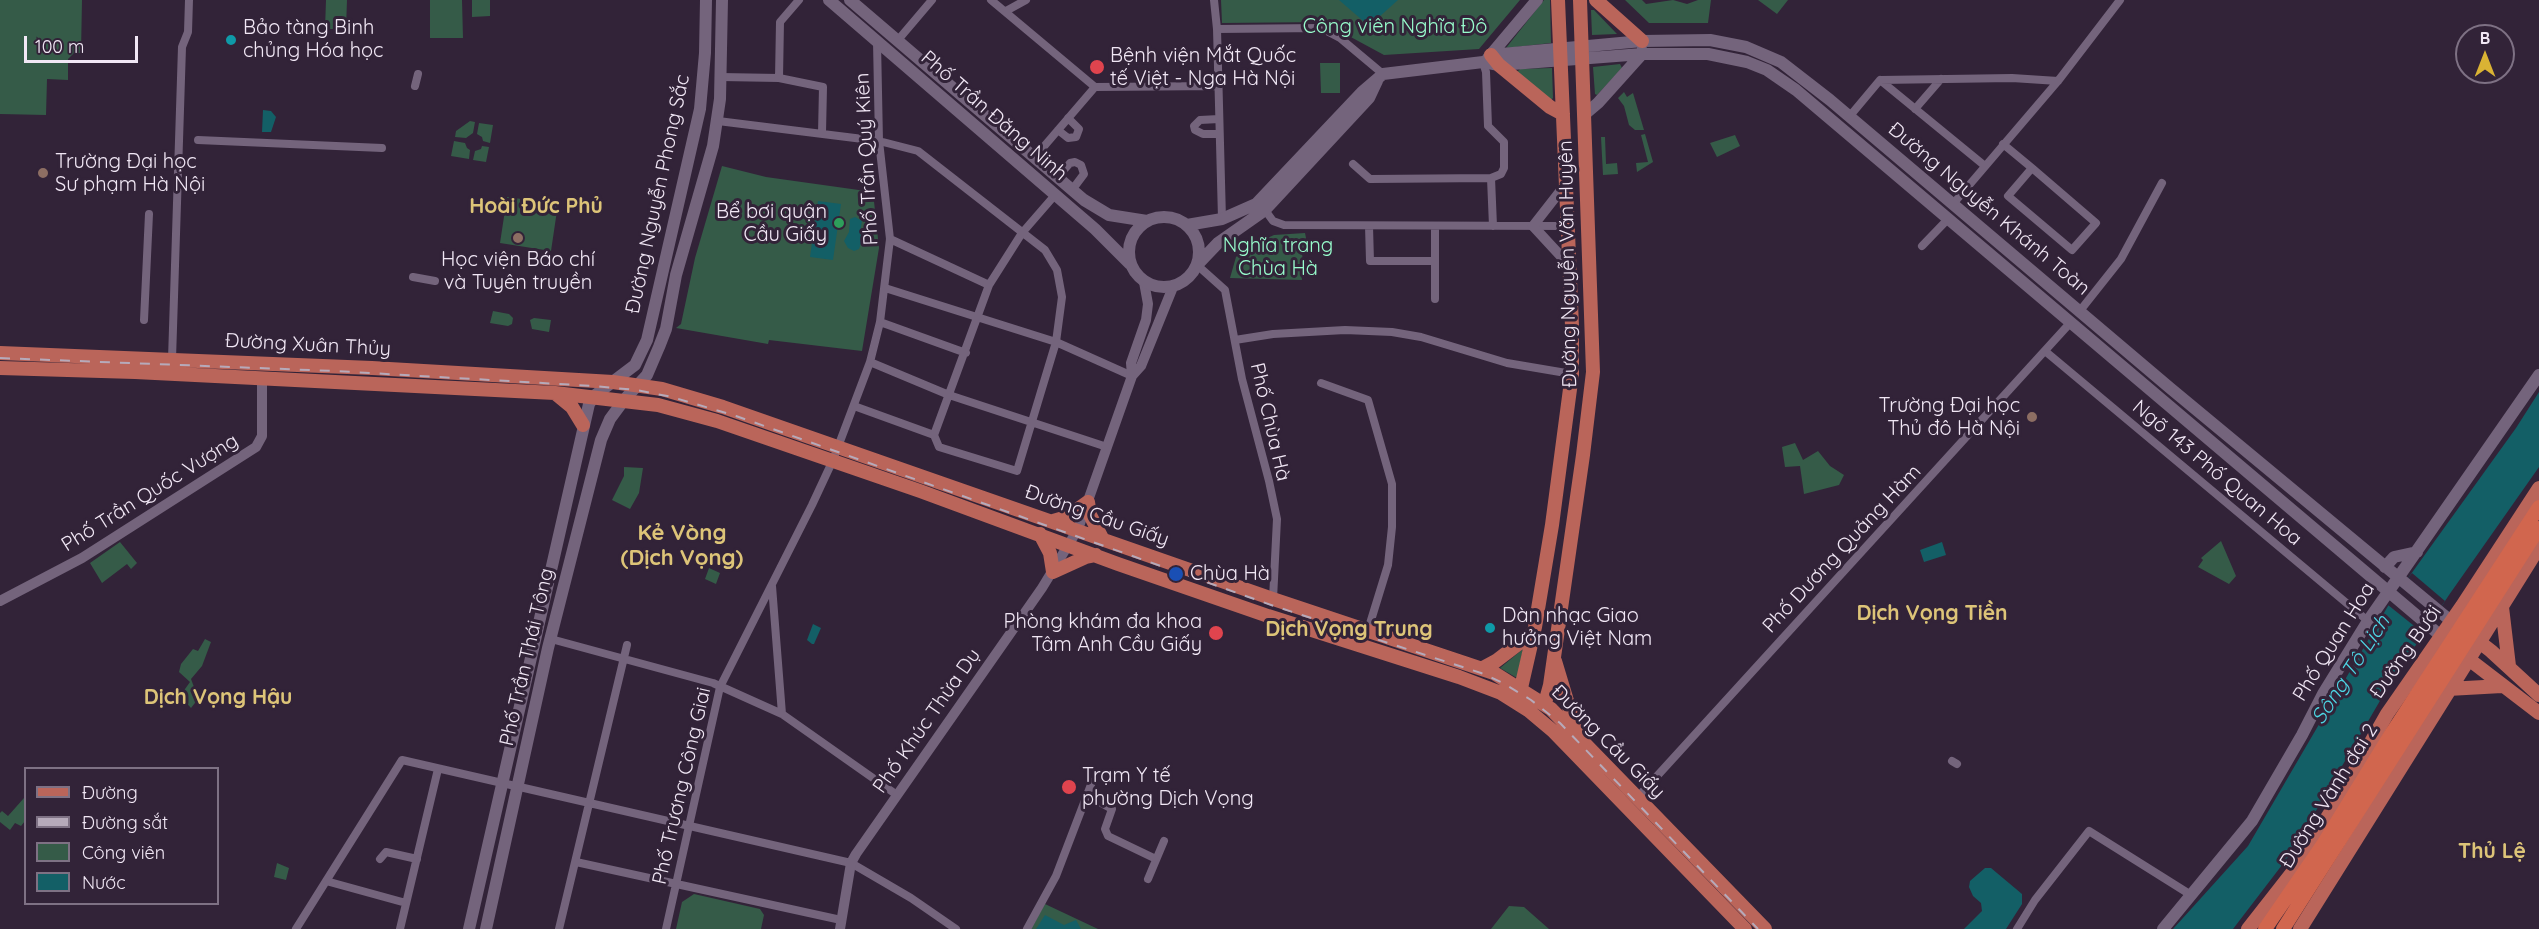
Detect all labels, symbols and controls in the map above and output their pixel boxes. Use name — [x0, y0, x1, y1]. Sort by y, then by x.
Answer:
park label: Công viên Nghĩa Đô — [1303, 15, 1487, 39]
place label: Bảo tàng Binh chủng Hóa học — [243, 16, 383, 63]
scale bar — [27, 24, 141, 62]
north arrow — [2455, 24, 2515, 84]
text: B — [2480, 28, 2490, 48]
marker: Bảo tàng Binh chủng Hóa học — [224, 33, 238, 47]
text: 100 m — [35, 35, 84, 58]
place label: Bệnh viện Mắt Quốc tế Việt - Nga Hà Nội — [1110, 44, 1296, 91]
street label: Phố Trần Đăng Ninh — [916, 46, 1072, 186]
marker: Bệnh viện Mắt Quốc tế Việt - Nga Hà Nội — [1088, 58, 1106, 76]
street label: Đường Nguyễn Phong Sắc — [621, 72, 695, 316]
street label: Phố Trần Quý Kiên — [850, 72, 884, 246]
street label: Đường Nguyễn Khánh Toàn — [1883, 118, 2095, 300]
street label: Đường Nguyễn Văn Huyên — [1554, 140, 1582, 388]
place label: Trường Đại học Sư phạm Hà Nội — [55, 150, 205, 197]
marker: Trường Đại học Sư phạm Hà Nội — [36, 166, 50, 180]
district label: Hoài Đức Phủ — [469, 194, 603, 220]
place label: Bể bơi quận Cầu Giấy — [716, 200, 827, 247]
marker: Bể bơi quận Cầu Giấy — [832, 216, 846, 230]
marker: Học viện Báo chí và Tuyên truyền — [511, 231, 525, 245]
park label: Nghĩa trang Chùa Hà — [1223, 234, 1333, 281]
place label: Học viện Báo chí và Tuyên truyền — [441, 248, 595, 295]
street label: Đường Xuân Thủy — [225, 329, 391, 361]
street label: Phố Chùa Hà — [1245, 360, 1295, 484]
place label: Trường Đại học Thủ đô Hà Nội — [1878, 394, 2020, 441]
street label: Ngõ 143 Phố Quan Hoa — [2127, 395, 2307, 551]
marker: Trường Đại học Thủ đô Hà Nội — [2025, 410, 2039, 424]
street label: Phố Trần Quốc Vượng — [57, 429, 243, 557]
street label: Phố Dương Quảng Hàm — [1758, 460, 1926, 638]
street label: Đường Cầu Giấy — [1022, 480, 1172, 552]
district label: Kẻ Vòng (Dịch Vọng) — [621, 520, 743, 572]
place label: Chùa Hà — [1190, 562, 1270, 586]
marker: Chùa Hà — [1167, 565, 1185, 583]
street label: Phố Trần Thái Tông — [495, 566, 559, 748]
street label: Phố Quan Hoa — [2288, 578, 2380, 706]
district label: Dịch Vọng Tiền — [1856, 601, 2008, 627]
street label: Đường Bưởi — [2365, 601, 2447, 703]
place label: Dàn nhạc Giao hưởng Việt Nam — [1502, 604, 1652, 651]
place label: Phòng khám đa khoa Tâm Anh Cầu Giấy — [1004, 610, 1202, 657]
water label: Sông Tô Lịch — [2306, 611, 2396, 729]
district label: Dịch Vọng Trung — [1265, 617, 1433, 643]
marker: Dàn nhạc Giao hưởng Việt Nam — [1483, 621, 1497, 635]
marker: Phòng khám đa khoa Tâm Anh Cầu Giấy — [1207, 624, 1225, 642]
street label: Phố Khúc Thừa Dụ — [868, 644, 986, 798]
street label: Đường Cầu Giấy — [1546, 680, 1670, 804]
district label: Dịch Vọng Hậu — [144, 685, 292, 711]
street label: Phố Trương Công Giai — [648, 685, 716, 887]
street label: Đường Vành đai 2 — [2275, 719, 2383, 873]
place label: Trạm Y tế phường Dịch Vọng — [1082, 764, 1254, 811]
legend — [24, 767, 219, 905]
marker: Trạm Y tế phường Dịch Vọng — [1060, 778, 1078, 796]
text: Đường — [82, 781, 138, 804]
text: Đường sắt — [82, 811, 168, 834]
district label: Thủ Lệ — [2458, 839, 2526, 865]
text: Công viên — [82, 841, 165, 864]
text: Nước — [82, 871, 126, 894]

